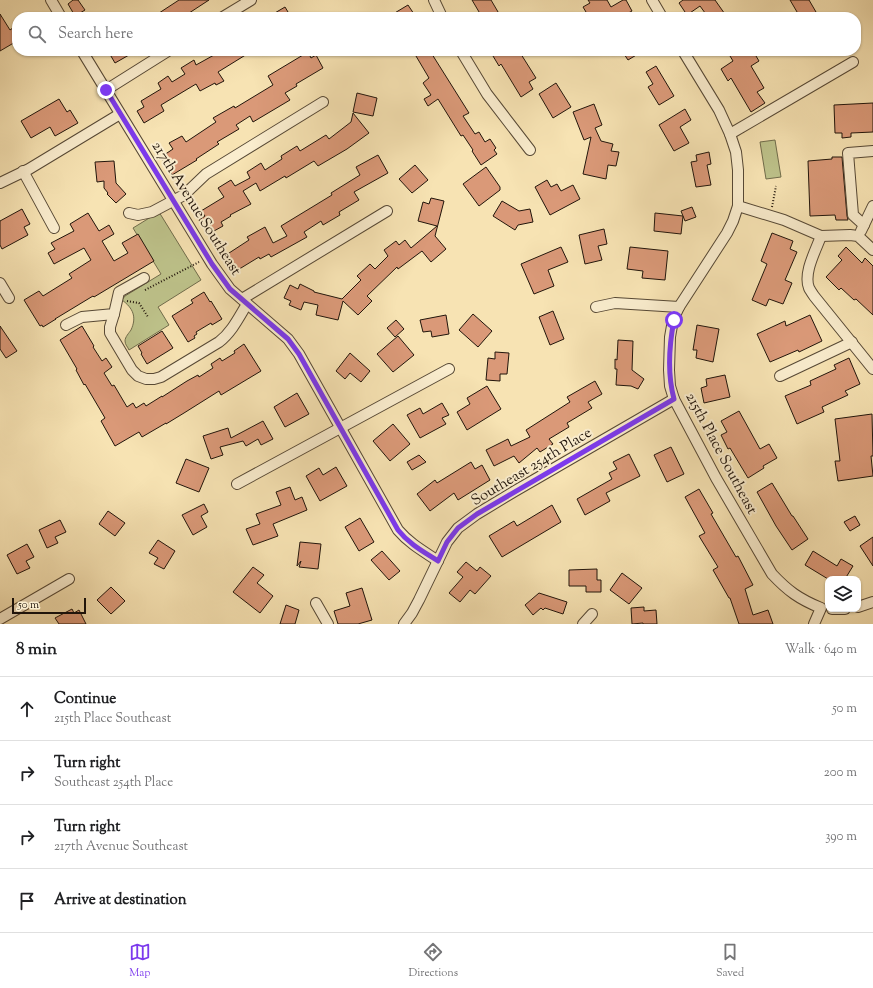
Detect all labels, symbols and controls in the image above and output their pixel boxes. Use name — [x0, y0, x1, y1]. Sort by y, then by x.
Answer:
search box — [12, 12, 861, 56]
icon: search — [26, 23, 48, 45]
text: Search here — [58, 24, 133, 45]
route end — [97, 81, 115, 99]
street label: 217th Avenue Southeast — [146, 138, 246, 280]
route start — [665, 311, 683, 329]
street label: 215th Place Southeast — [680, 389, 762, 518]
street label: Southeast 254th Place — [467, 423, 596, 512]
map controls — [825, 576, 861, 612]
button: layers — [825, 576, 861, 612]
scale bar — [12, 596, 86, 615]
text: 50 m — [18, 597, 39, 613]
text: 8 min — [16, 638, 57, 662]
text: Walk · 640 m — [785, 641, 857, 659]
text: Continue — [54, 689, 116, 710]
icon: ahead — [16, 698, 38, 720]
text: 50 m — [832, 700, 857, 718]
text: 215th Place Southeast — [54, 710, 171, 728]
text: Turn right — [54, 753, 120, 774]
icon: right — [16, 762, 38, 784]
text: 200 m — [824, 764, 857, 782]
text: Southeast 254th Place — [54, 774, 173, 792]
text: Turn right — [54, 817, 120, 838]
icon: right — [16, 826, 38, 848]
text: 390 m — [825, 828, 857, 846]
text: 217th Avenue Southeast — [54, 838, 188, 856]
icon: arrive — [16, 890, 38, 912]
text: Arrive at destination — [54, 890, 187, 911]
tab: Map — [129, 941, 151, 981]
tab: Directions — [409, 941, 458, 981]
tab: Saved — [716, 941, 744, 981]

